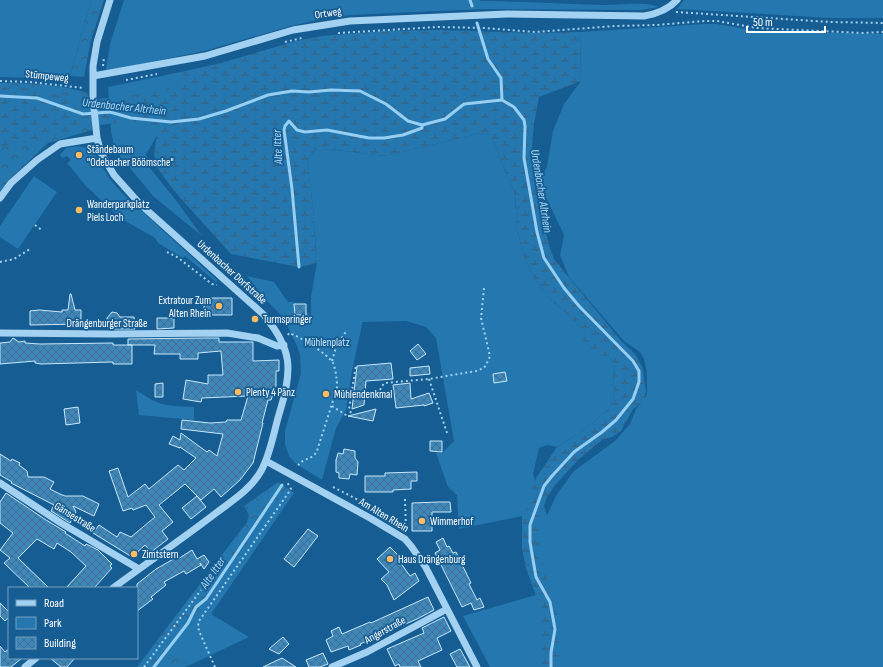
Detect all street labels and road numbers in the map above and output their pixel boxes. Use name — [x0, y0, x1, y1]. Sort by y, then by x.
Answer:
street label: Ortweg — [314, 4, 343, 22]
street label: Stümpeweg — [25, 67, 70, 85]
street label: Urdenbacher Dorfstraße — [194, 237, 270, 307]
street label: Drängenburger Straße — [67, 317, 147, 330]
street label: Am Alten Rhein — [356, 495, 411, 535]
street label: Gänsestraße — [52, 499, 98, 535]
street label: Angerstraße — [361, 613, 408, 647]

